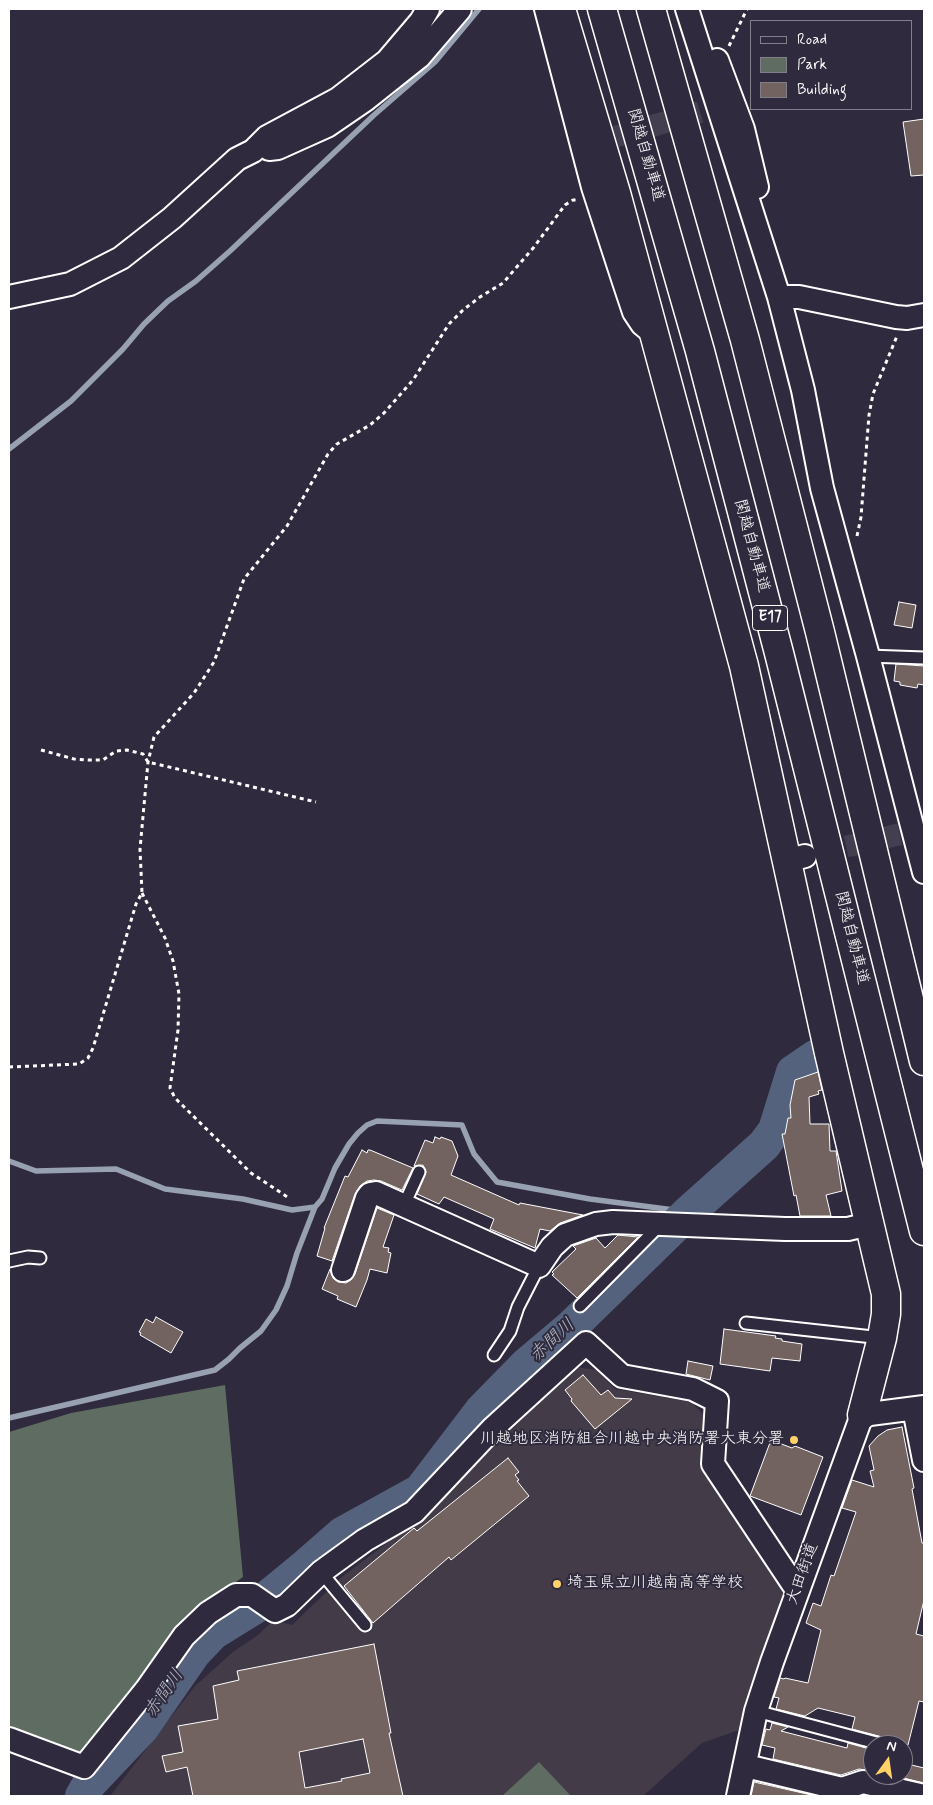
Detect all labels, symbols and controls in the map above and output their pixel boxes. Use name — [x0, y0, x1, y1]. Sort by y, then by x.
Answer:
legend — [750, 20, 913, 110]
text: Road — [797, 30, 827, 50]
text: Park — [797, 55, 827, 75]
text: Building — [797, 80, 847, 100]
street label: 関越自動車道 — [623, 106, 667, 204]
street label: 関越自動車道 — [729, 497, 773, 595]
road number: E17 — [752, 606, 788, 630]
street label: 関越自動車道 — [830, 889, 872, 987]
water label: 赤間川 — [526, 1315, 580, 1367]
place label: 川越地区消防組合川越中央消防署大東分署 — [480, 1430, 784, 1450]
marker: 川越地区消防組合川越中央消防署大東分署 — [788, 1434, 800, 1446]
street label: 大田街道 — [783, 1541, 823, 1607]
place label: 埼玉県立川越南高等学校 — [567, 1574, 743, 1594]
marker: 埼玉県立川越南高等学校 — [551, 1578, 563, 1590]
water label: 赤間川 — [141, 1666, 189, 1722]
north arrow — [863, 1735, 913, 1785]
text: N — [885, 1737, 898, 1756]

